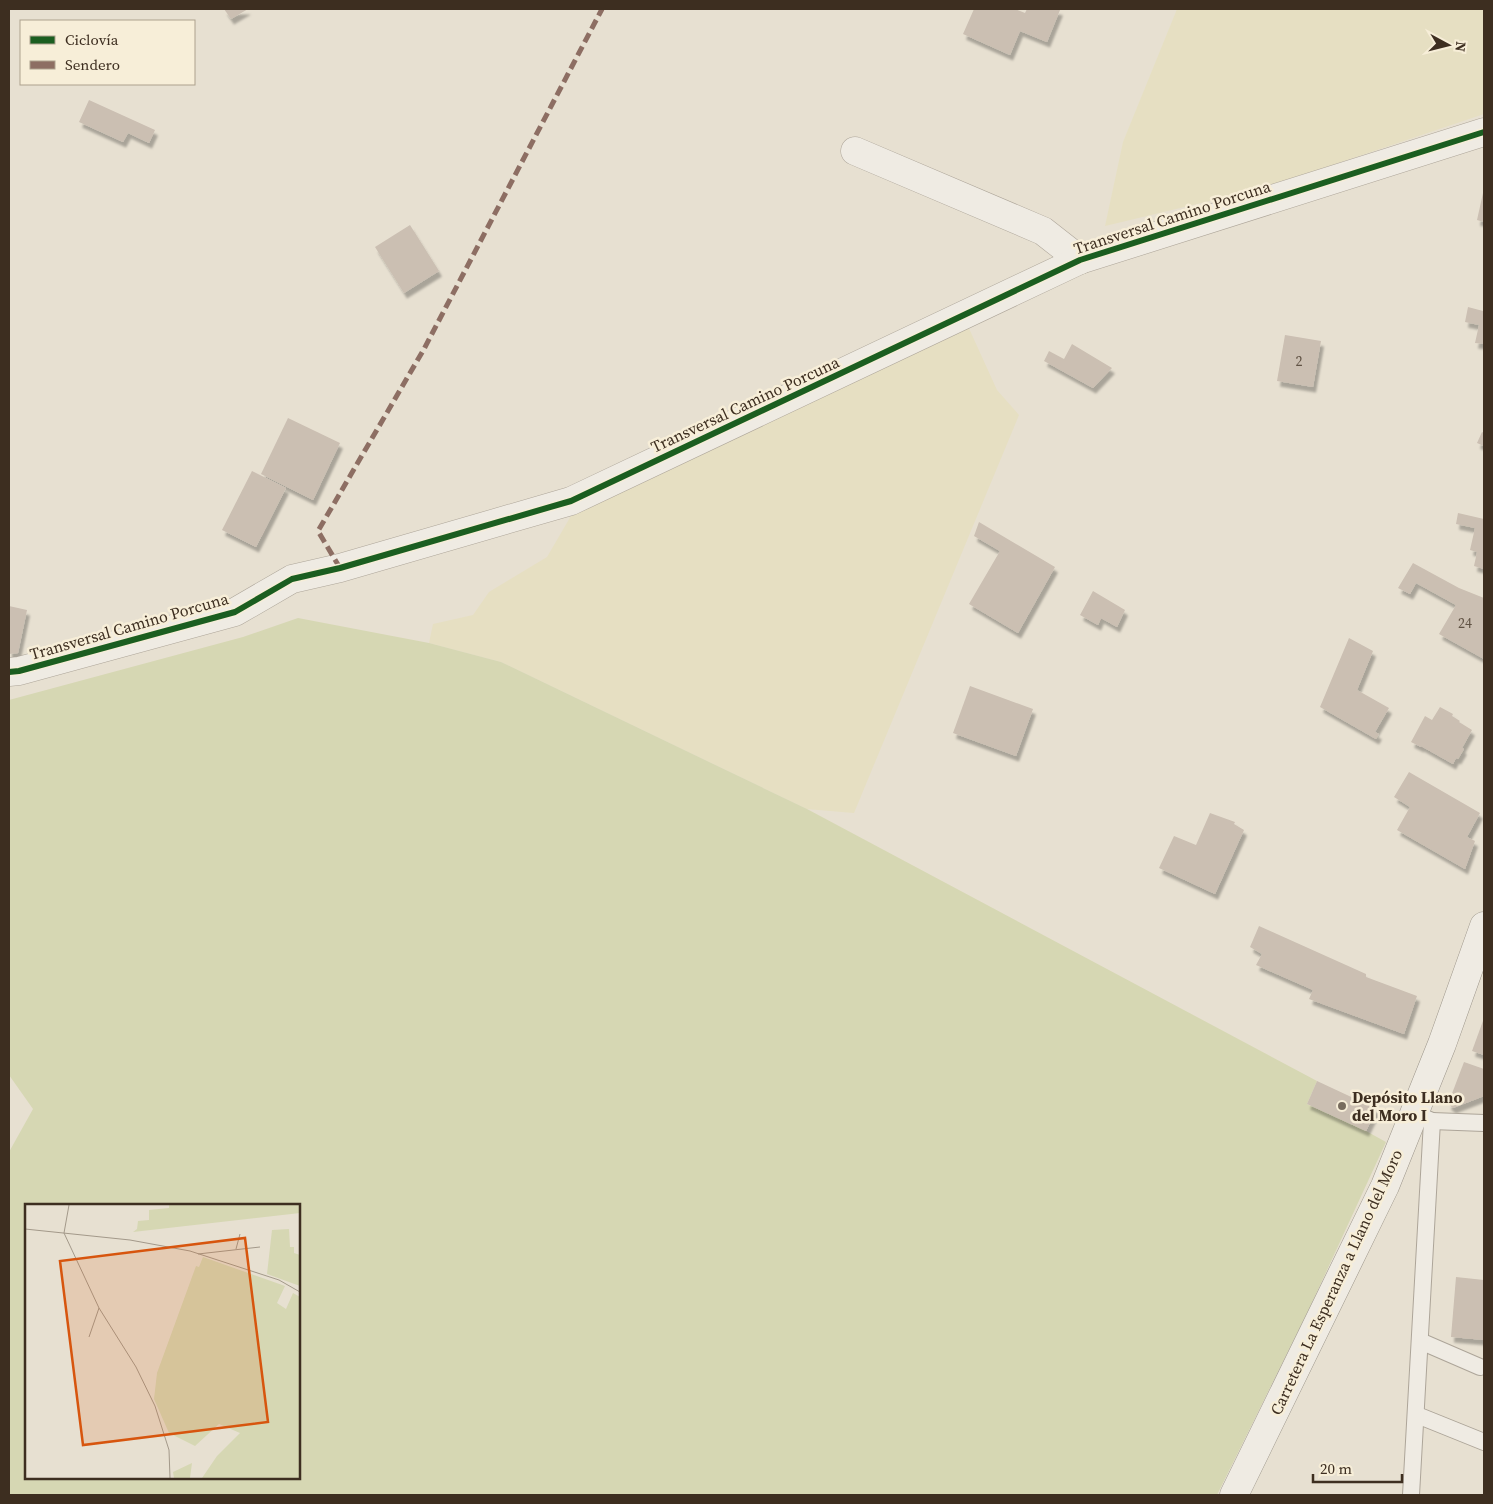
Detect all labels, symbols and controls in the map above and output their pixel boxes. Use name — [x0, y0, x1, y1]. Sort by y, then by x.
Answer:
legend — [20, 20, 195, 85]
north arrow — [1423, 20, 1473, 70]
text: Ciclovía — [65, 29, 119, 50]
text: N — [1450, 40, 1471, 53]
text: Sendero — [65, 54, 120, 75]
street label: Transversal Camino Porcuna — [1071, 175, 1274, 259]
street label: Transversal Camino Porcuna — [647, 350, 844, 457]
house number: 2 — [1296, 351, 1303, 371]
street label: Transversal Camino Porcuna — [27, 587, 232, 665]
house number: 24 — [1458, 613, 1472, 633]
place label: Depósito Llano del Moro I — [1352, 1086, 1462, 1126]
marker: Depósito Llano del Moro I — [1336, 1100, 1348, 1112]
street label: Carretera La Esperanza a Llano del Moro — [1265, 1146, 1407, 1418]
inset map — [25, 1204, 300, 1479]
scale bar — [1313, 1452, 1402, 1484]
text: 20 m — [1320, 1458, 1352, 1479]

